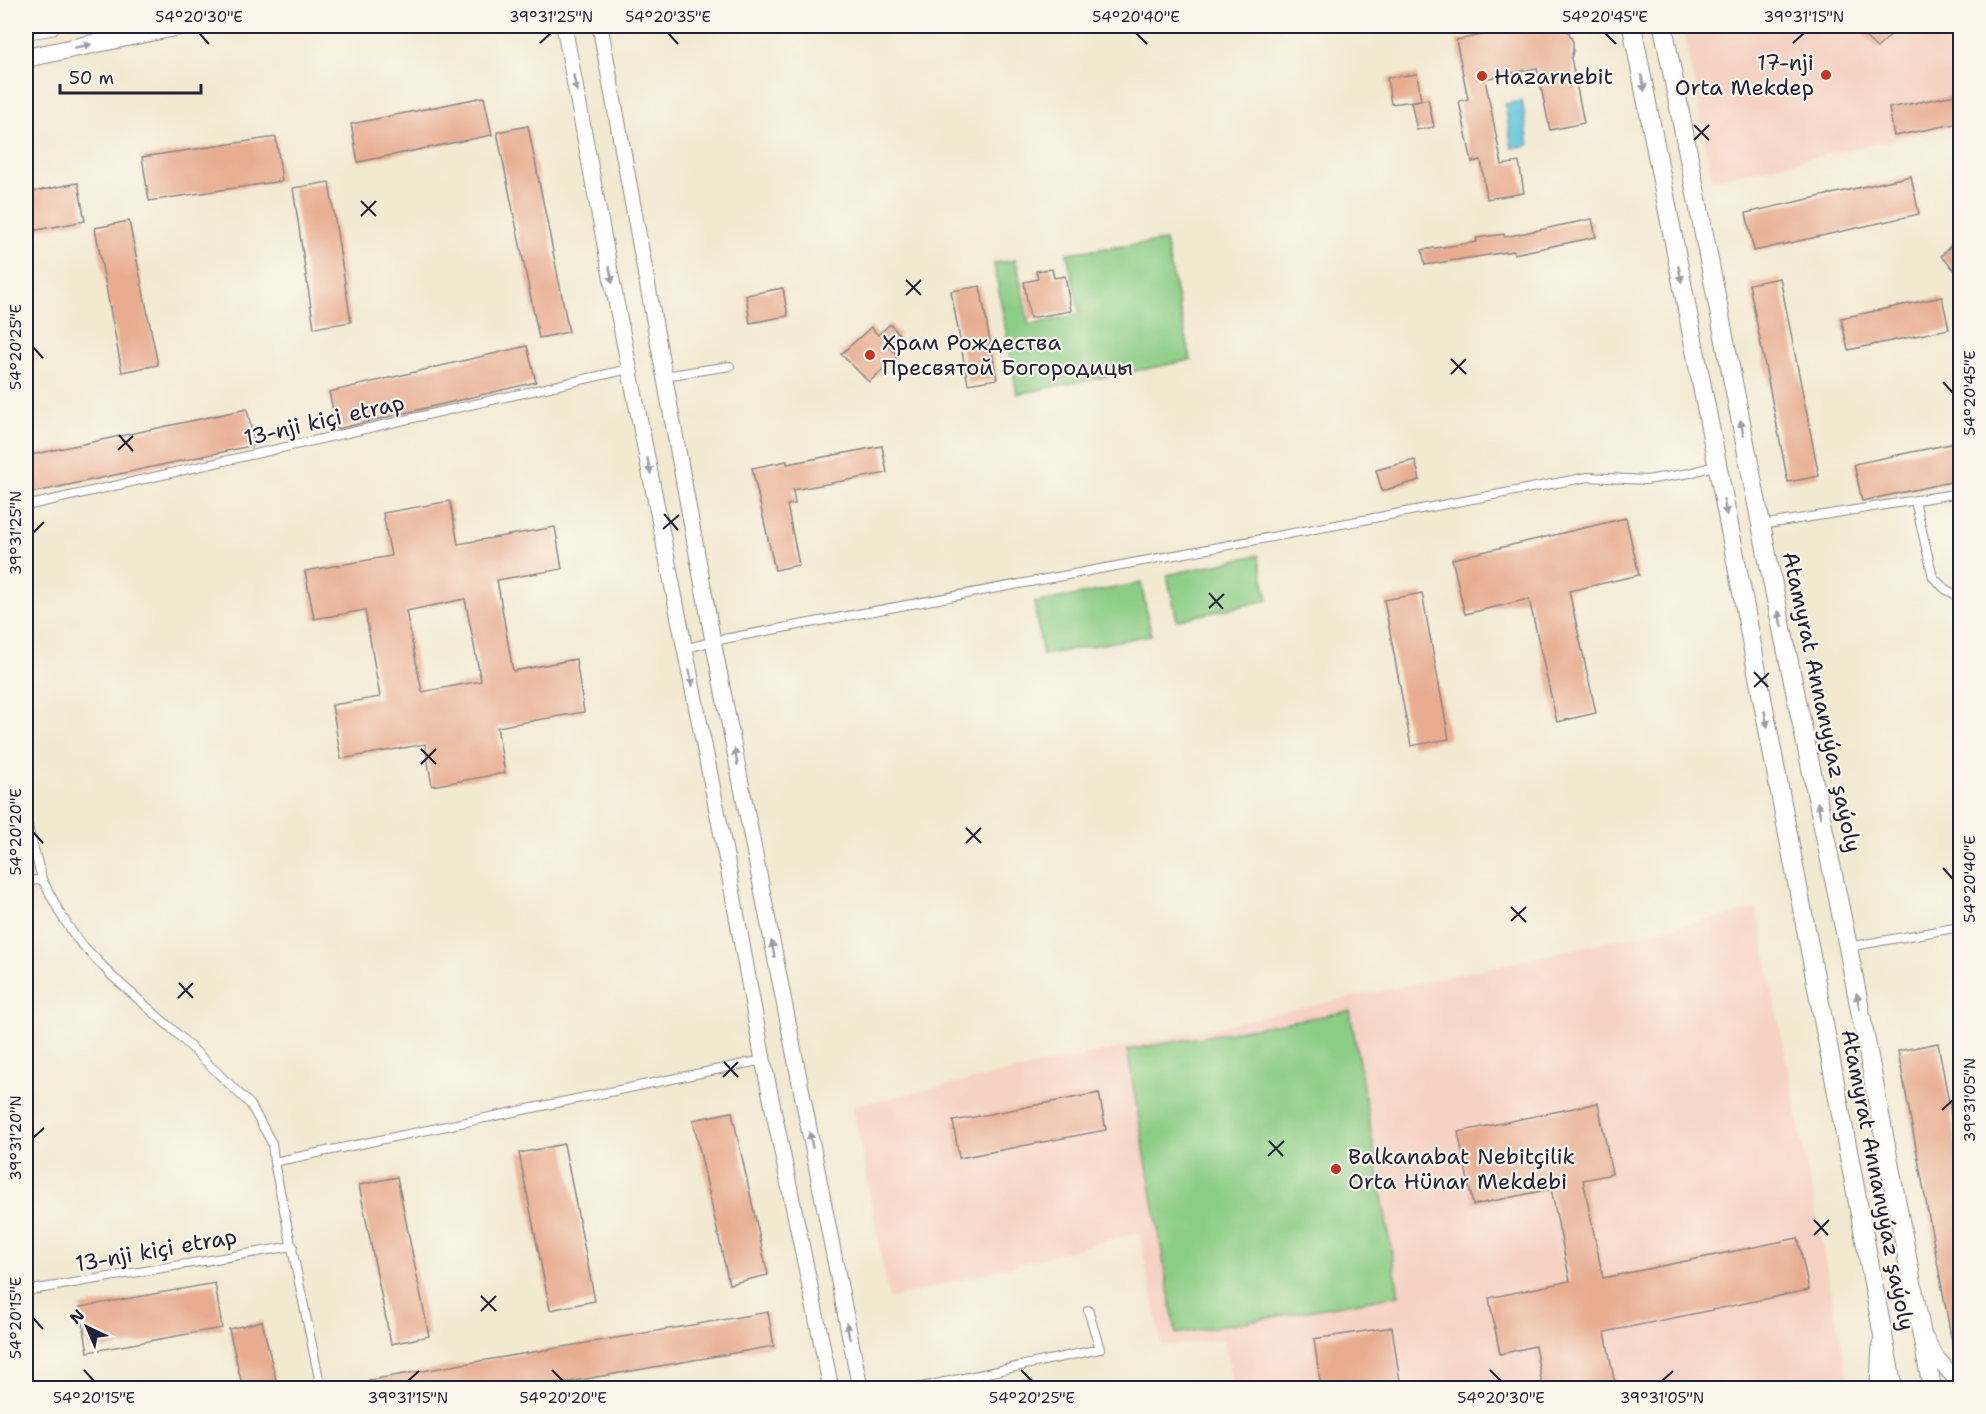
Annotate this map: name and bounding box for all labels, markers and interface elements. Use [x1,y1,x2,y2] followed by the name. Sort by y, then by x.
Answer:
[155,7,243,27] text: 54°20'30"E
[509,7,593,27] text: 39°31'25"N
[625,7,711,27] text: 54°20'35"E
[1092,7,1180,27] text: 54°20'40"E
[1562,7,1648,27] text: 54°20'45"E
[1764,7,1844,27] text: 39°31'15"N
[73,41,92,50] one-way arrow
[1675,48,1814,102] place label: 17-nji Orta Mekdep
[60,57,201,95] scale bar
[1494,62,1613,91] place label: Hazarnebit
[69,66,114,90] text: 50 m
[1819,68,1833,82] marker: 17-nji Orta Mekdep
[1475,69,1489,83] marker: Hazarnebit
[571,74,580,93] one-way arrow
[1639,74,1648,93] one-way arrow
[607,265,616,284] one-way arrow
[1676,265,1685,284] one-way arrow
[6,304,26,390] text: 54°20'25"E
[882,328,1133,382] place label: Храм Рождества Пресвятой Богородицы
[863,348,877,362] marker: Храм Рождества Пресвятой Богородицы
[1960,350,1980,436] text: 54°20'45"E
[241,387,407,453] street label: 13-nji kiçi etrap
[1737,418,1746,437] one-way arrow
[645,457,654,476] one-way arrow
[6,491,26,575] text: 39°31'25"N
[1721,498,1730,517] one-way arrow
[1776,549,1868,855] street label: Atamyrat Annanyýaz şaýoly
[1775,609,1784,628] one-way arrow
[687,668,696,687] one-way arrow
[1762,710,1771,729] one-way arrow
[731,747,740,766] one-way arrow
[6,788,26,876] text: 54°20'20"E
[1814,800,1824,819] one-way arrow
[1960,835,1980,923] text: 54°20'40"E
[768,939,777,958] one-way arrow
[1853,991,1862,1010] one-way arrow
[1835,1027,1921,1333] street label: Atamyrat Annanyýaz şaýoly
[1960,1058,1980,1142] text: 39°31'05"N
[6,1095,26,1181] text: 39°31'20"N
[806,1130,815,1149] one-way arrow
[1348,1142,1575,1196] place label: Balkanabat Nebitçilik Orta Hünar Mekdebi
[1329,1162,1343,1176] marker: Balkanabat Nebitçilik Orta Hünar Mekdebi
[73,1222,239,1278] street label: 13-nji kiçi etrap
[6,1277,26,1359] text: 54°20'15"E
[57,1297,117,1357] north arrow
[65,1305,89,1329] text: N
[843,1322,853,1341] one-way arrow
[53,1388,135,1408] text: 54°20'15"E
[368,1388,448,1408] text: 39°31'15"N
[519,1388,607,1408] text: 54°20'20"E
[989,1388,1075,1408] text: 54°20'25"E
[1457,1388,1545,1408] text: 54°20'30"E
[1620,1388,1704,1408] text: 39°31'05"N

